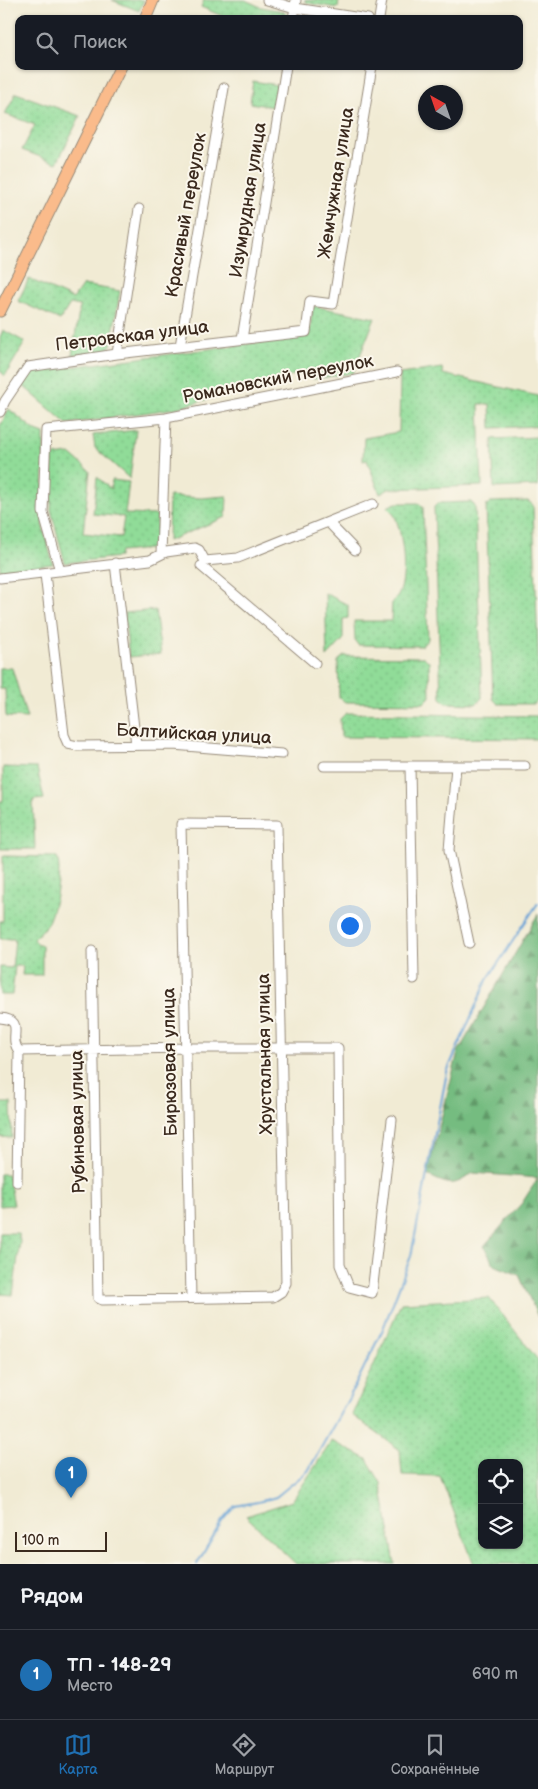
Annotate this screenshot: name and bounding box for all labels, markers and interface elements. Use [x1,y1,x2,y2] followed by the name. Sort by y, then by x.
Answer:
[15,15,523,70] search box
[33,29,61,57] icon: search
[73,31,127,54] text: Поиск
[418,85,463,130] north arrow
[314,105,358,260] street label: Жемчужная улица
[225,120,271,279] street label: Изумрудная улица
[161,131,211,299] street label: Красивый переулок
[54,316,210,356] street label: Петровская улица
[181,350,376,408] street label: Романовский переулок
[116,719,273,749] street label: Балтийская улица
[337,913,363,939] your location
[253,973,277,1135] street label: Хрустальная улица
[158,987,182,1137] street label: Бирюзовая улица
[66,1050,90,1194] street label: Рубиновая улица
[55,1457,87,1498] pin: 1
[478,1459,523,1549] map controls
[478,1459,523,1504] button: locate
[478,1504,523,1549] button: layers
[15,1529,108,1552] scale bar
[22,1532,59,1549] text: 100 m
[20,1584,83,1609] text: Рядом
[67,1654,172,1677] text: ТП - 148-29
[33,1665,39,1684] text: 1
[472,1665,518,1684] text: 690 m
[67,1677,113,1696] text: Место
[58,1731,98,1778] tab: Карта
[215,1731,274,1778] tab: Маршрут
[391,1731,480,1778] tab: Сохранённые

